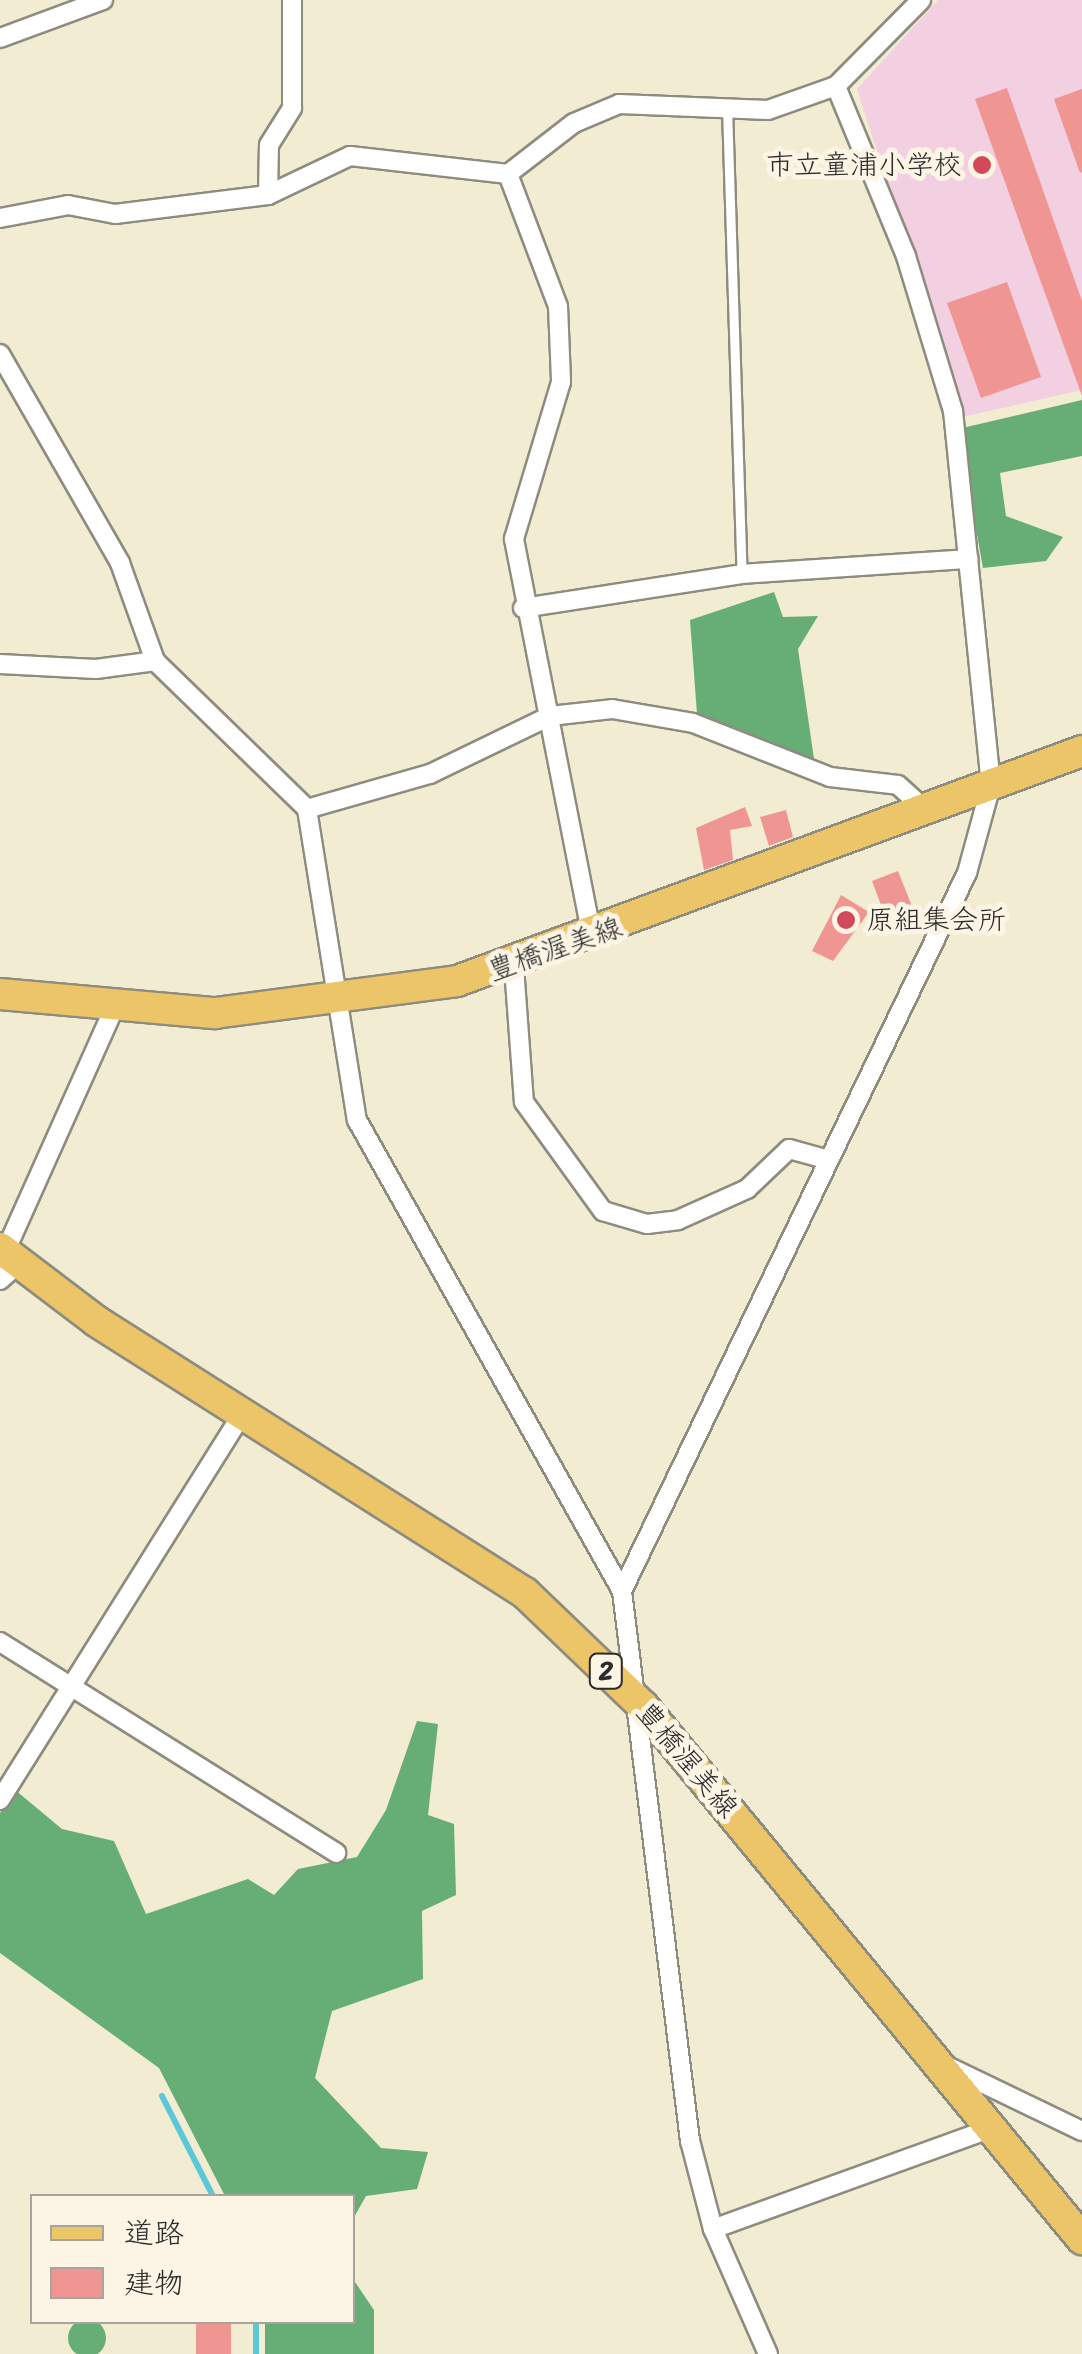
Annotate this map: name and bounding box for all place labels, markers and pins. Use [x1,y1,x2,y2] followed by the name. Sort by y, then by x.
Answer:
[766,148,962,182] place label: 市立童浦小学校
[971,154,993,176] marker: 市立童浦小学校
[866,903,1006,937] place label: 原組集会所
[835,909,857,931] marker: 原組集会所

